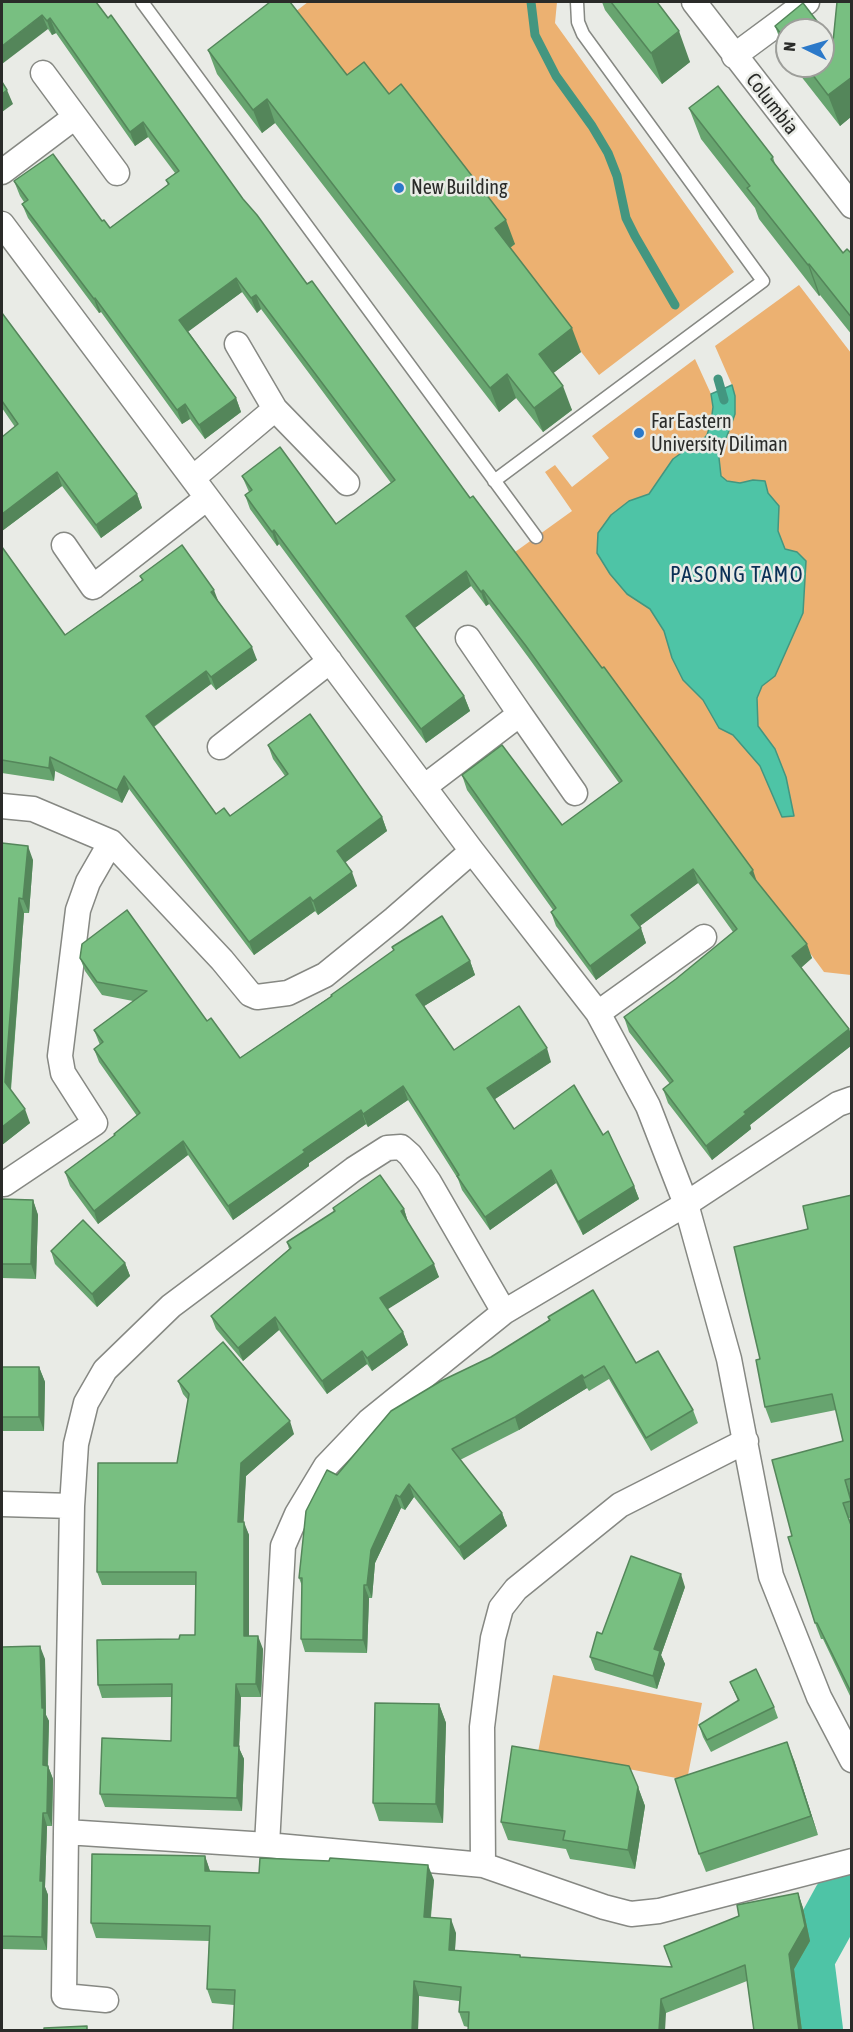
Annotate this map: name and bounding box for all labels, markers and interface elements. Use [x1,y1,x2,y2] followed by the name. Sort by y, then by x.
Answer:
[775,18,835,78] north arrow
[780,41,798,52] text: N
[741,69,803,139] street label: Columbia
[411,176,508,200] place label: New Building
[392,181,406,195] marker: New Building
[651,410,788,457] place label: Far Eastern University Diliman
[632,426,646,440] marker: Far Eastern University Diliman
[670,562,804,588] district label: PASONG TAMO

